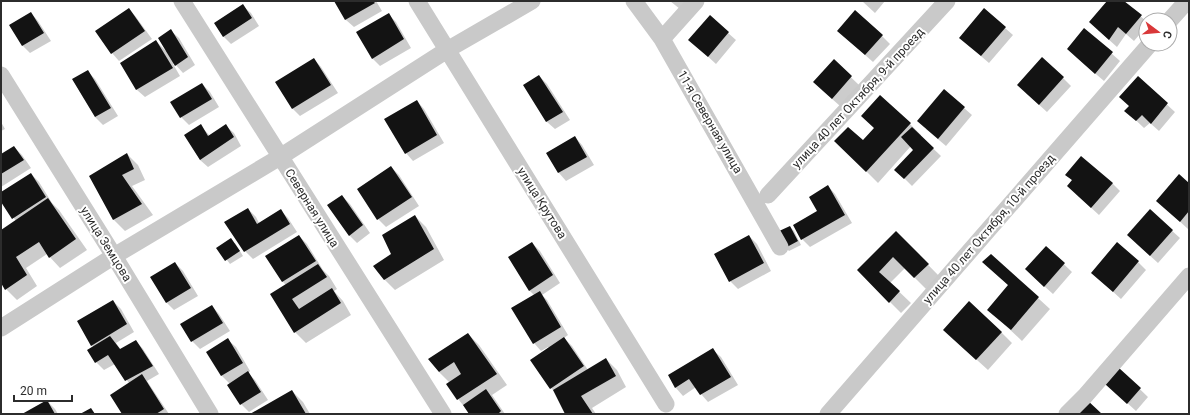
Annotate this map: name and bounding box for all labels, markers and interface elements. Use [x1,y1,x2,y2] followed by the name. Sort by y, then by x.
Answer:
[1138,12,1178,52] north arrow
[789,25,927,171] street label: улица 40 лет Октября, 9-й проезд
[1160,29,1174,40] text: С
[675,68,745,176] street label: 11-я Северная улица
[920,151,1058,307] street label: улица 40 лет Октября, 10-й проезд
[514,165,570,241] street label: улица Крутова
[282,166,342,250] street label: Северная улица
[77,204,135,284] street label: улица Земцова
[14,377,72,403] scale bar
[20,384,47,398] text: 20 m

